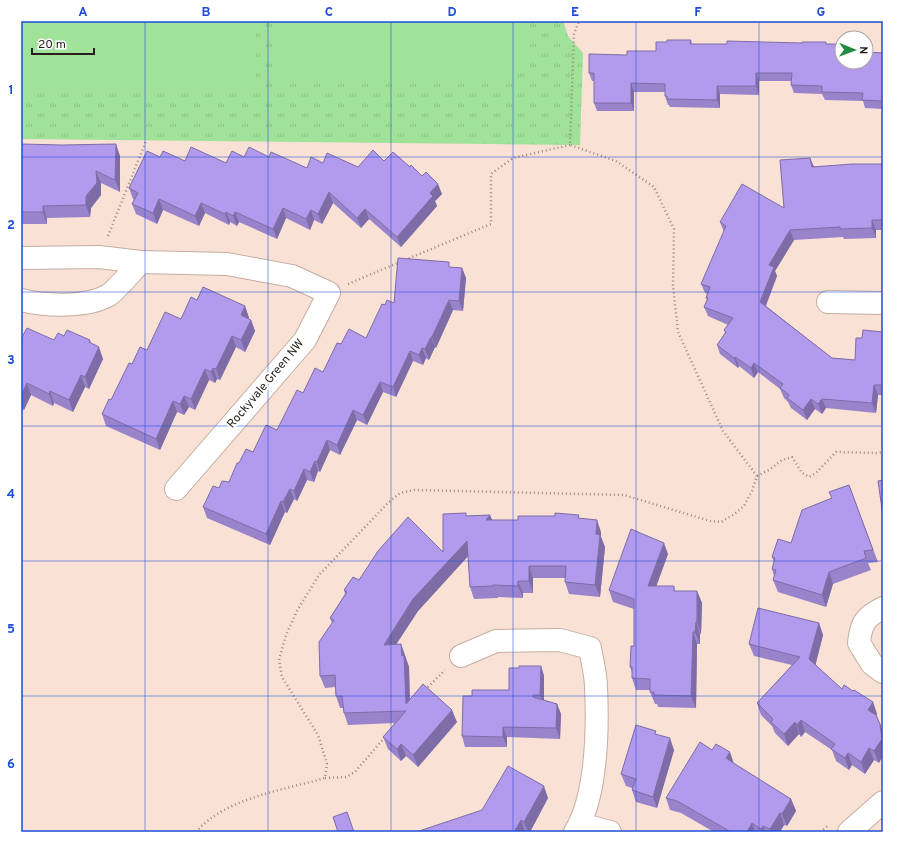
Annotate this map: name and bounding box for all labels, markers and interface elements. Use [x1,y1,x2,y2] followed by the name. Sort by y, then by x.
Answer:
[78,5,88,21] text: A
[202,5,211,21] text: B
[325,5,333,21] text: C
[447,5,457,21] text: D
[571,5,579,21] text: E
[694,5,702,21] text: F
[817,5,826,21] text: G
[32,30,94,56] scale bar
[834,30,874,70] north arrow
[38,37,66,53] text: 20 m
[856,46,870,54] text: N
[8,83,14,99] text: 1
[7,218,15,234] text: 2
[224,336,308,432] street label: Rockyvale Green NW
[7,353,15,369] text: 3
[7,487,15,503] text: 4
[7,622,15,638] text: 5
[7,757,15,773] text: 6

